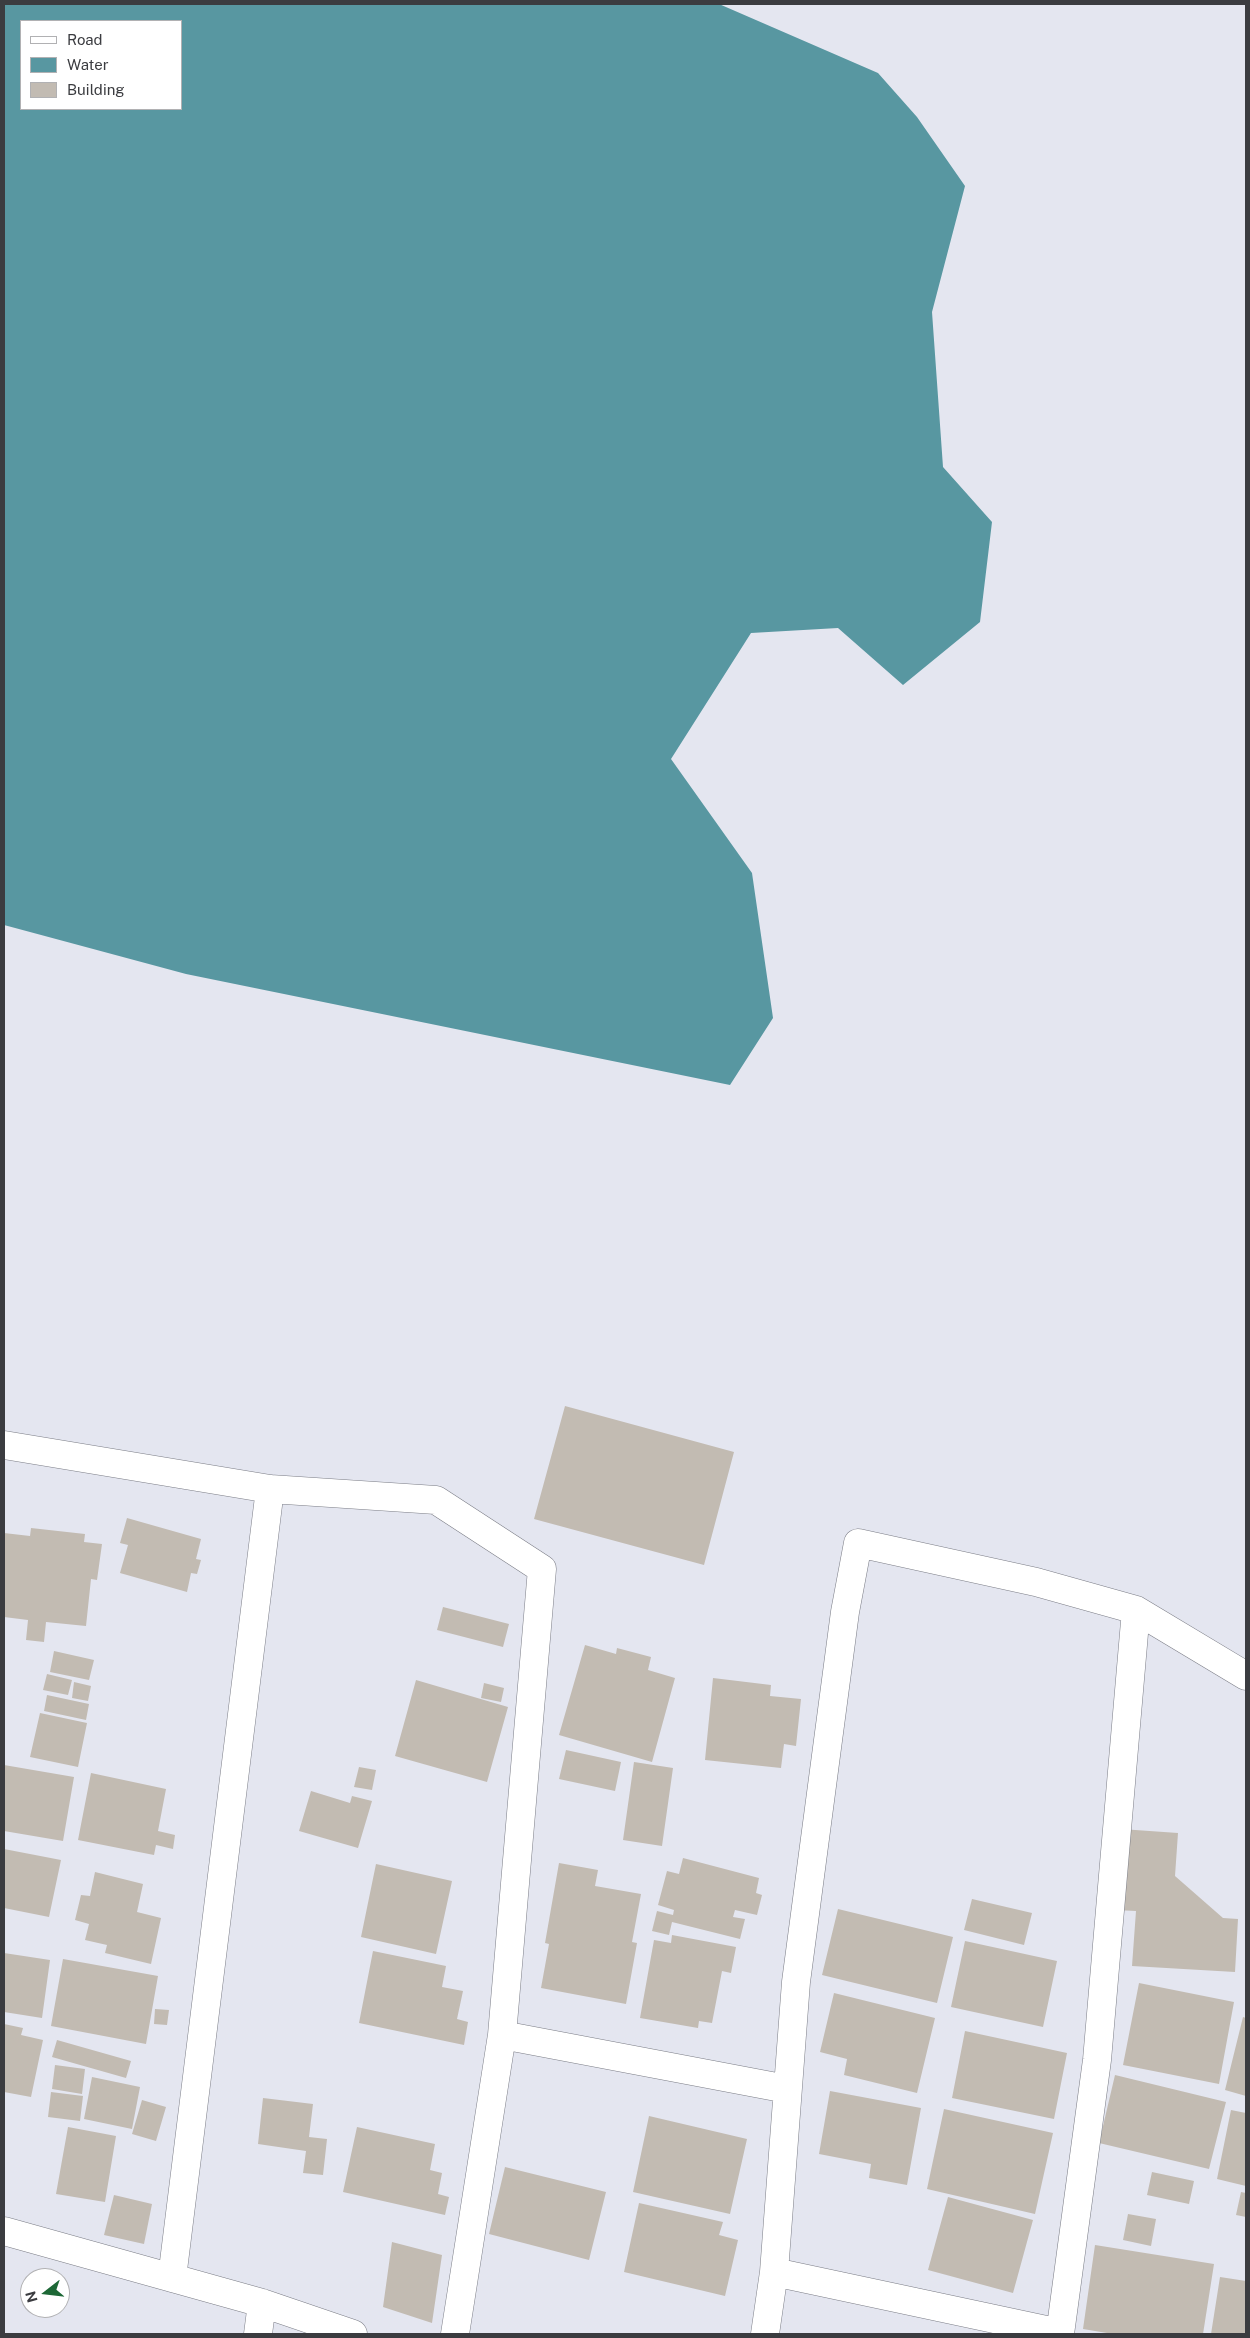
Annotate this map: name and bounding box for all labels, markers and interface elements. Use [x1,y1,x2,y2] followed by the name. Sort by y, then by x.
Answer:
[20,20,182,110] legend
[67,31,103,48] text: Road
[67,56,109,73] text: Water
[67,81,125,98] text: Building
[20,2268,70,2318] north arrow
[22,2289,41,2304] text: N

